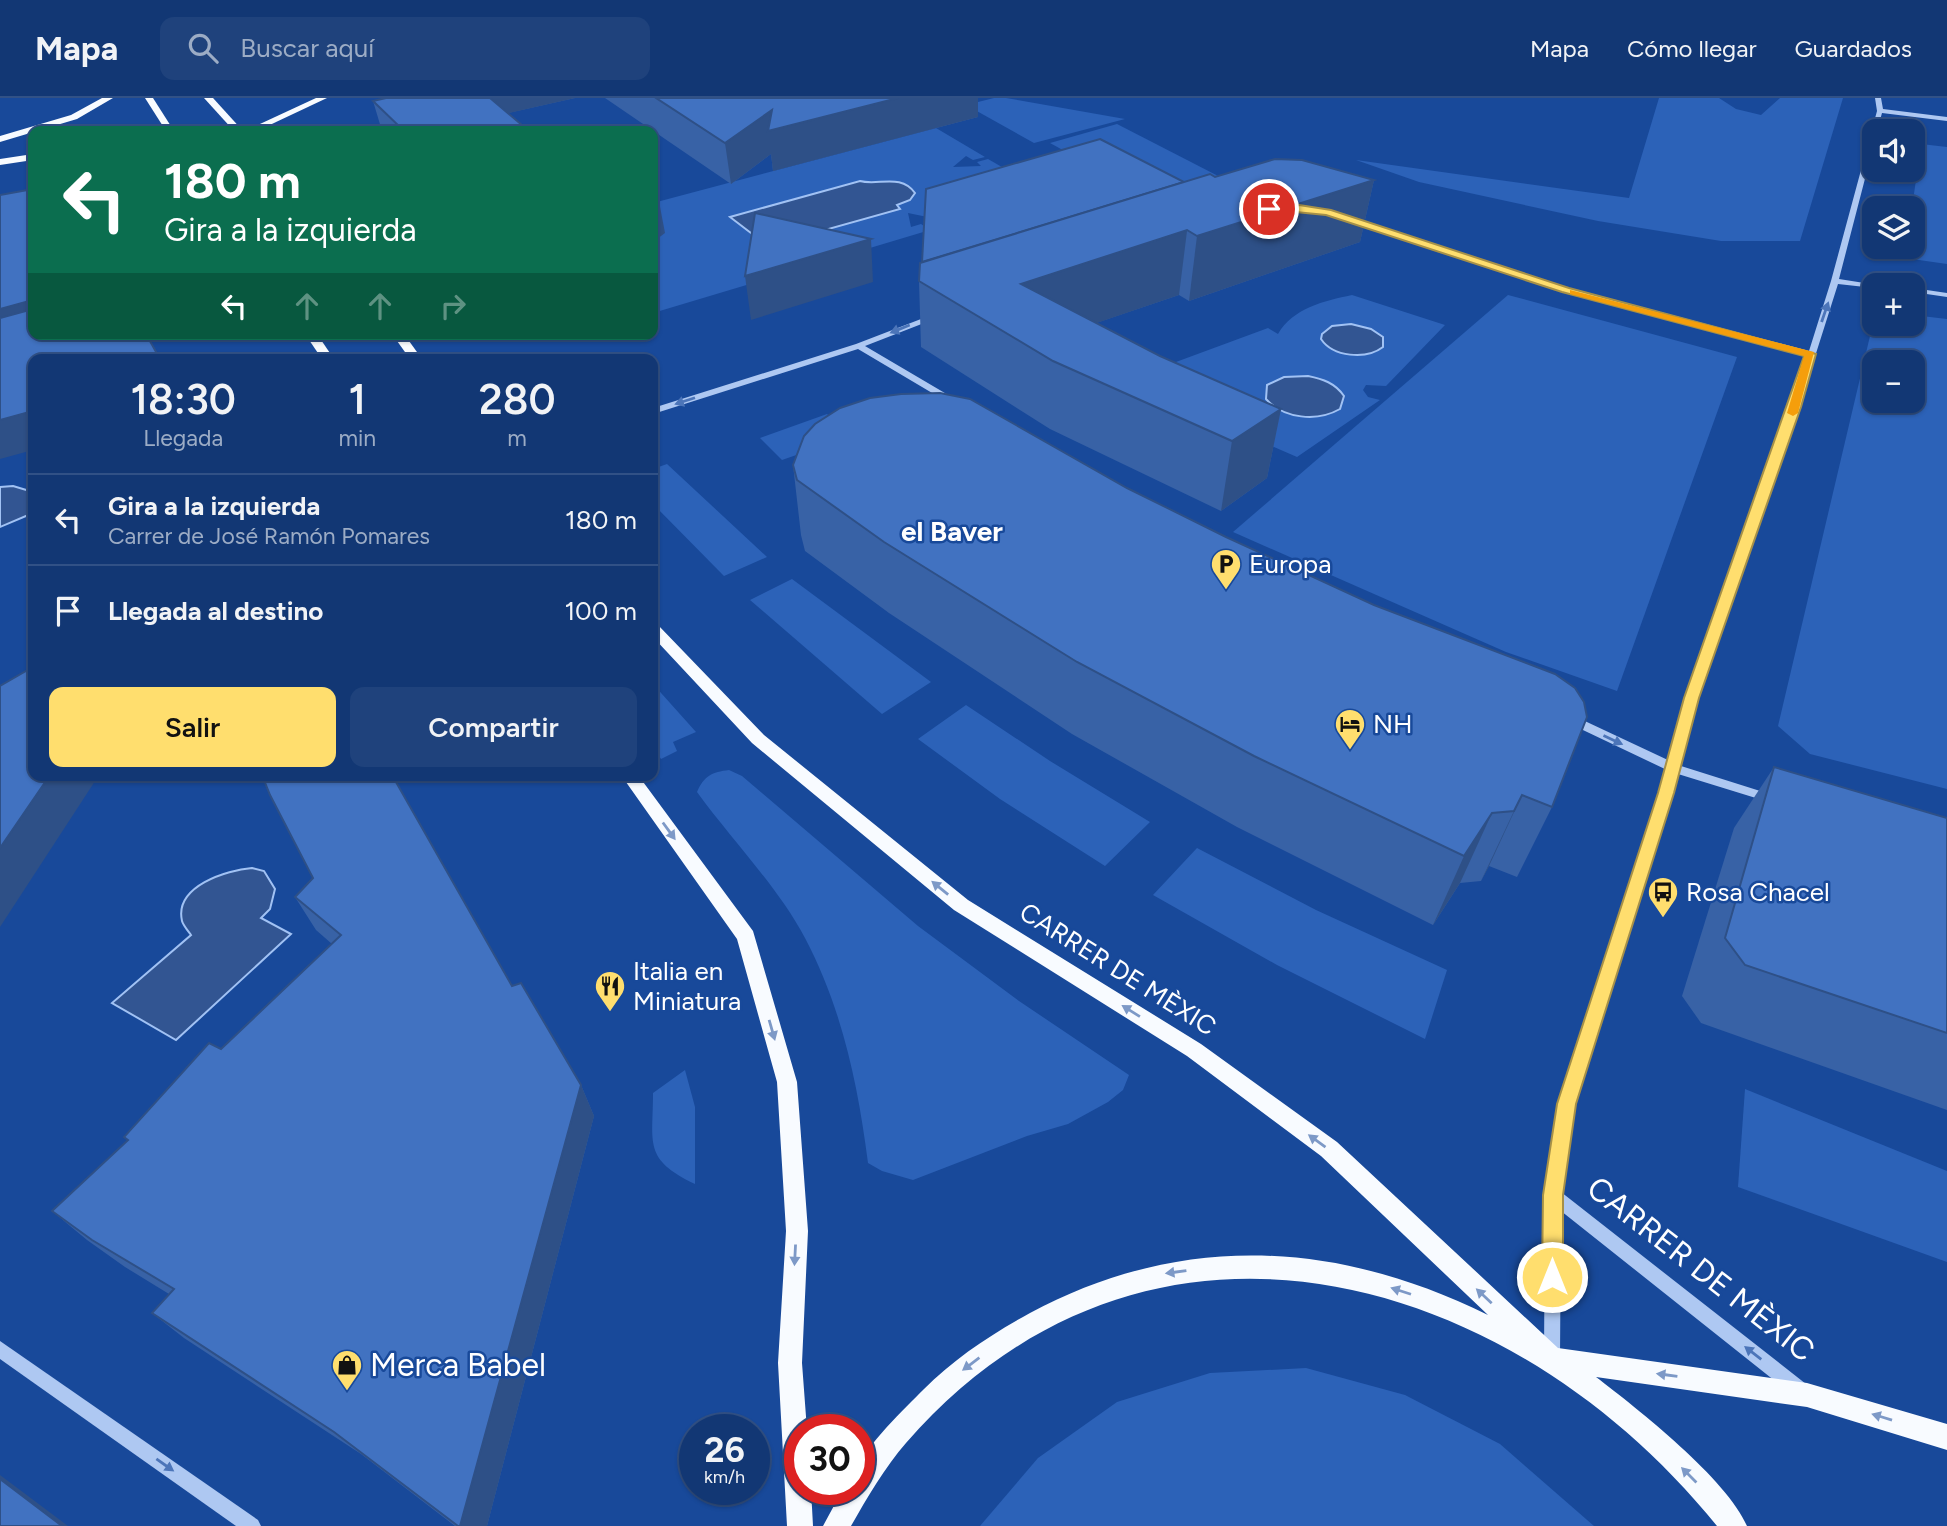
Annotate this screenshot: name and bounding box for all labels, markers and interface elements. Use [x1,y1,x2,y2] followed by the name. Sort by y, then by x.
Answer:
[160,17,650,80] search box
[35,29,118,68] text: Mapa
[184,29,222,67] icon: search
[240,32,374,64] text: Buscar aquí
[1530,34,1589,63] text: Mapa
[1627,34,1757,63] text: Cómo llegar
[1795,34,1912,63] text: Guardados
[1862,119,1925,413] map controls
[1862,119,1925,182] button: sound
[164,151,301,210] text: 180 m
[49,154,140,245] icon: left
[1239,179,1299,239] pin
[1250,190,1288,228] icon: arrive
[1862,196,1925,259] button: layers
[164,211,417,249] text: Gira a la izquierda
[1862,273,1925,336] button: +
[215,287,253,325] icon: left
[288,287,326,325] icon: ahead
[361,287,399,325] icon: ahead
[434,287,472,325] icon: right
[1820,301,1830,322] one-way arrow
[890,324,911,335] one-way arrow
[1862,350,1925,413] button: −
[131,374,236,425] text: 18:30
[348,374,366,425] text: 1
[479,374,556,425] text: 280
[674,397,695,407] one-way arrow
[143,424,223,452] text: Llegada
[338,424,376,452] text: min
[507,424,527,452] text: m
[108,490,320,522] text: Gira a la izquierda
[49,501,87,539] icon: left
[565,504,637,536] text: 180 m
[901,514,1003,548] district label: el Baver
[108,522,430,550] text: Carrer de José Ramón Pomares
[1209,547,1243,591] parking icon: Europa
[1249,548,1331,580] place label: Europa
[49,592,87,630] icon: arrive
[108,595,323,627] text: Llegada al destino
[564,595,637,627] text: 100 m
[49,687,336,767] button: Salir
[350,687,637,767] button: Compartir
[1333,707,1367,751] hotel icon: NH
[1373,708,1413,740] place label: NH
[1603,734,1623,745] one-way arrow
[662,822,676,840] one-way arrow
[1646,875,1680,919] bus stop icon: Rosa Chacel
[1686,876,1830,908] place label: Rosa Chacel
[931,881,948,896] one-way arrow
[1014,896,1222,1042] street label: CARRER DE MÈXIC
[633,955,741,1017] place label: Italia en Miniatura
[593,969,627,1013] restaurant icon: Italia en Miniatura
[1121,1005,1140,1018] one-way arrow
[767,1019,778,1041] one-way arrow
[1308,1134,1327,1148] one-way arrow
[1580,1168,1822,1370] street label: CARRER DE MÈXIC
[1515,1240,1589,1314] position arrow
[790,1244,801,1266] one-way arrow
[1165,1267,1187,1278] one-way arrow
[1390,1285,1411,1296] one-way arrow
[1476,1288,1493,1304] one-way arrow
[1745,1345,1763,1360] one-way arrow
[370,1346,546,1384] place label: Merca Babel
[330,1348,364,1392] shop icon: Merca Babel
[962,1356,980,1370] one-way arrow
[1655,1370,1677,1381] one-way arrow
[1871,1412,1892,1422] one-way arrow
[784,1414,875,1505] speed limit sign: 30
[704,1429,745,1471] text: 26
[156,1457,174,1471] one-way arrow
[704,1466,745,1488] text: km/h
[1681,1467,1697,1483] one-way arrow

